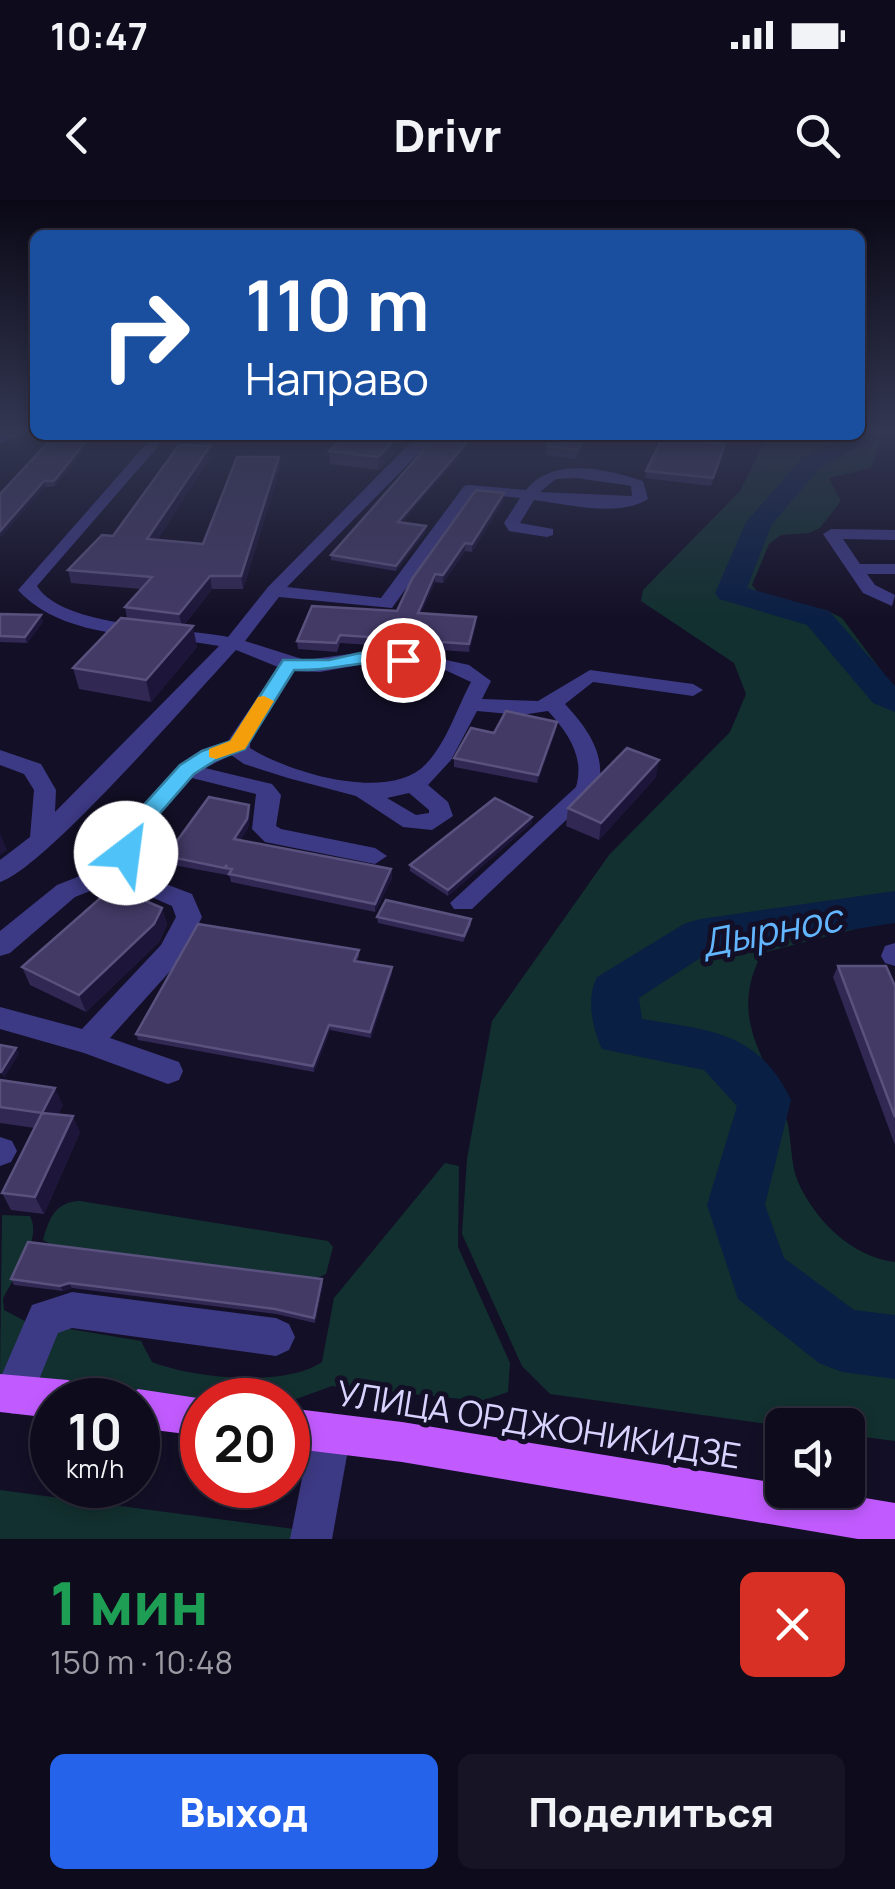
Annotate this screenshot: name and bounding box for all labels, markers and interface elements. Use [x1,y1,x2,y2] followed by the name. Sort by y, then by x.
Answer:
[50,9,148,61] text: 10:47
[394,104,501,166] text: Drivr
[50,108,105,163] icon: back
[790,108,845,163] icon: search
[245,256,429,352] text: 110 m
[80,270,210,400] icon: right
[245,347,429,409] text: Направо
[361,618,446,703] pin
[376,633,431,688] icon: arrive
[74,801,178,905] position arrow
[696,889,849,968] water label: Дырнос
[334,1368,744,1480] street label: УЛИЦА ОРДЖОНИКИДЗЕ
[180,1378,310,1508] speed limit sign: 20
[68,1397,122,1465] text: 10
[765,1408,865,1508] map controls
[765,1408,865,1508] button: sound
[66,1451,124,1486] text: km/h
[50,1561,209,1643] text: 1 мин
[740,1572,845,1677] button: close
[50,1640,233,1684] text: 150 m · 10:48
[50,1754,438,1869] button: Выход
[458,1754,845,1869] button: Поделиться

